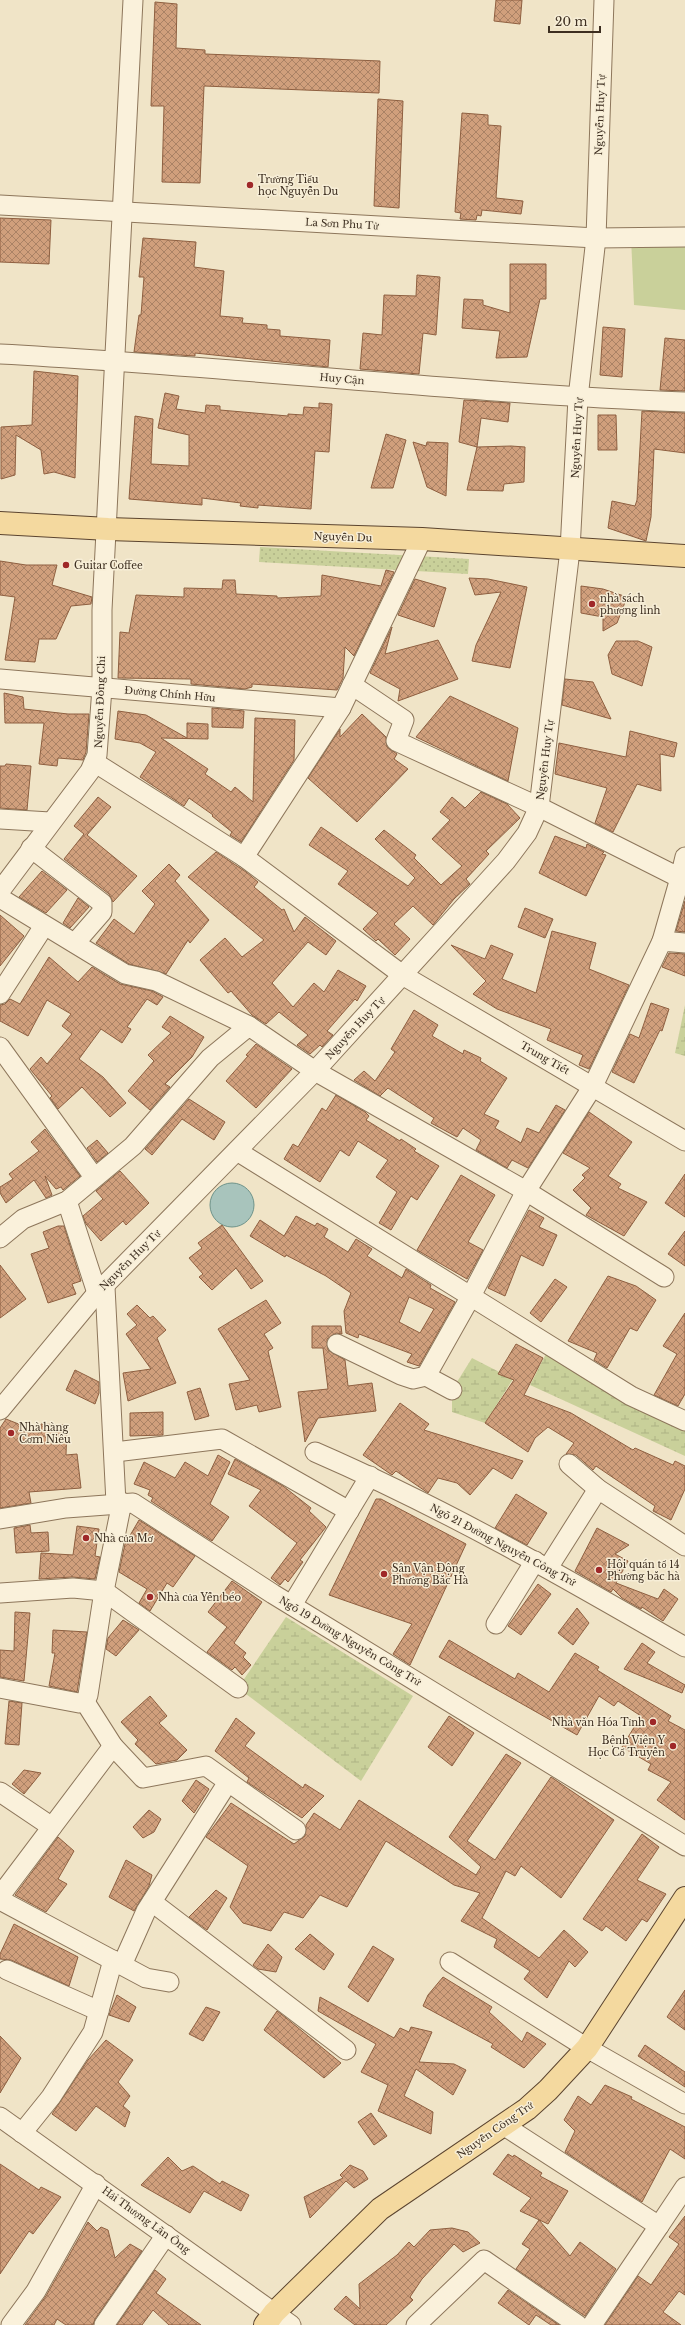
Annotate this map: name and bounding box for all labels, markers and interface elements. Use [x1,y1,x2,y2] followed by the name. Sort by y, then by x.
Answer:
[549,8,600,34] scale bar
[555,14,587,29] text: 20 m
[592,74,608,156] street label: Nguyễn Huy Tự
[258,173,339,198] place label: Trường Tiểu học Nguyễn Du
[245,180,255,190] marker: Trường Tiểu học Nguyễn Du
[305,216,380,232] street label: La Sơn Phu Tử
[319,371,365,387] street label: Huy Cận
[568,397,586,479] street label: Nguyễn Huy Tự
[313,529,373,545] street label: Nguyễn Du
[74,559,143,572] place label: Guitar Coffee
[61,560,71,570] marker: Guitar Coffee
[600,592,661,617] place label: nhà sách phương linh
[587,599,597,609] marker: nhà sách phương linh
[92,655,108,748] street label: Nguyễn Đồng Chi
[124,684,216,704] street label: Đường Chính Hữu
[534,718,556,801] street label: Nguyễn Huy Tự
[323,994,388,1062] street label: Nguyễn Huy Tự
[518,1039,572,1077] street label: Trung Tiết
[97,1226,164,1293] street label: Nguyễn Huy Tự
[19,1421,71,1446] place label: Nhà hàng Cơm Niêu
[6,1428,16,1438] marker: Nhà hàng Cơm Niêu
[428,1501,579,1589] street label: Ngõ 21 Đường Nguyễn Công Trứ
[94,1532,154,1545] place label: Nhà của Mơ
[81,1533,91,1543] marker: Nhà của Mơ
[607,1558,680,1583] place label: Hội quán tổ 14 Phường bắc hà
[392,1562,469,1587] place label: Sân Vận Động Phường Bắc Hà
[594,1565,604,1575] marker: Hội quán tổ 14 Phường bắc hà
[379,1569,389,1579] marker: Sân Vận Động Phường Bắc Hà
[158,1591,242,1604] place label: Nhà của Yến béo
[145,1592,155,1602] marker: Nhà của Yến béo
[277,1593,424,1689] street label: Ngõ 19 Đường Nguyễn Công Trứ
[552,1716,645,1729] place label: Nhà văn Hóa Tỉnh
[648,1717,658,1727] marker: Nhà văn Hóa Tỉnh
[588,1734,666,1759] place label: Bệnh Viện Y Học Cổ Truyền
[668,1741,678,1751] marker: Bệnh Viện Y Học Cổ Truyền
[454,2098,536,2161] street label: Nguyễn Công Trứ
[99,2183,194,2257] street label: Hải Thượng Lãn Ông

